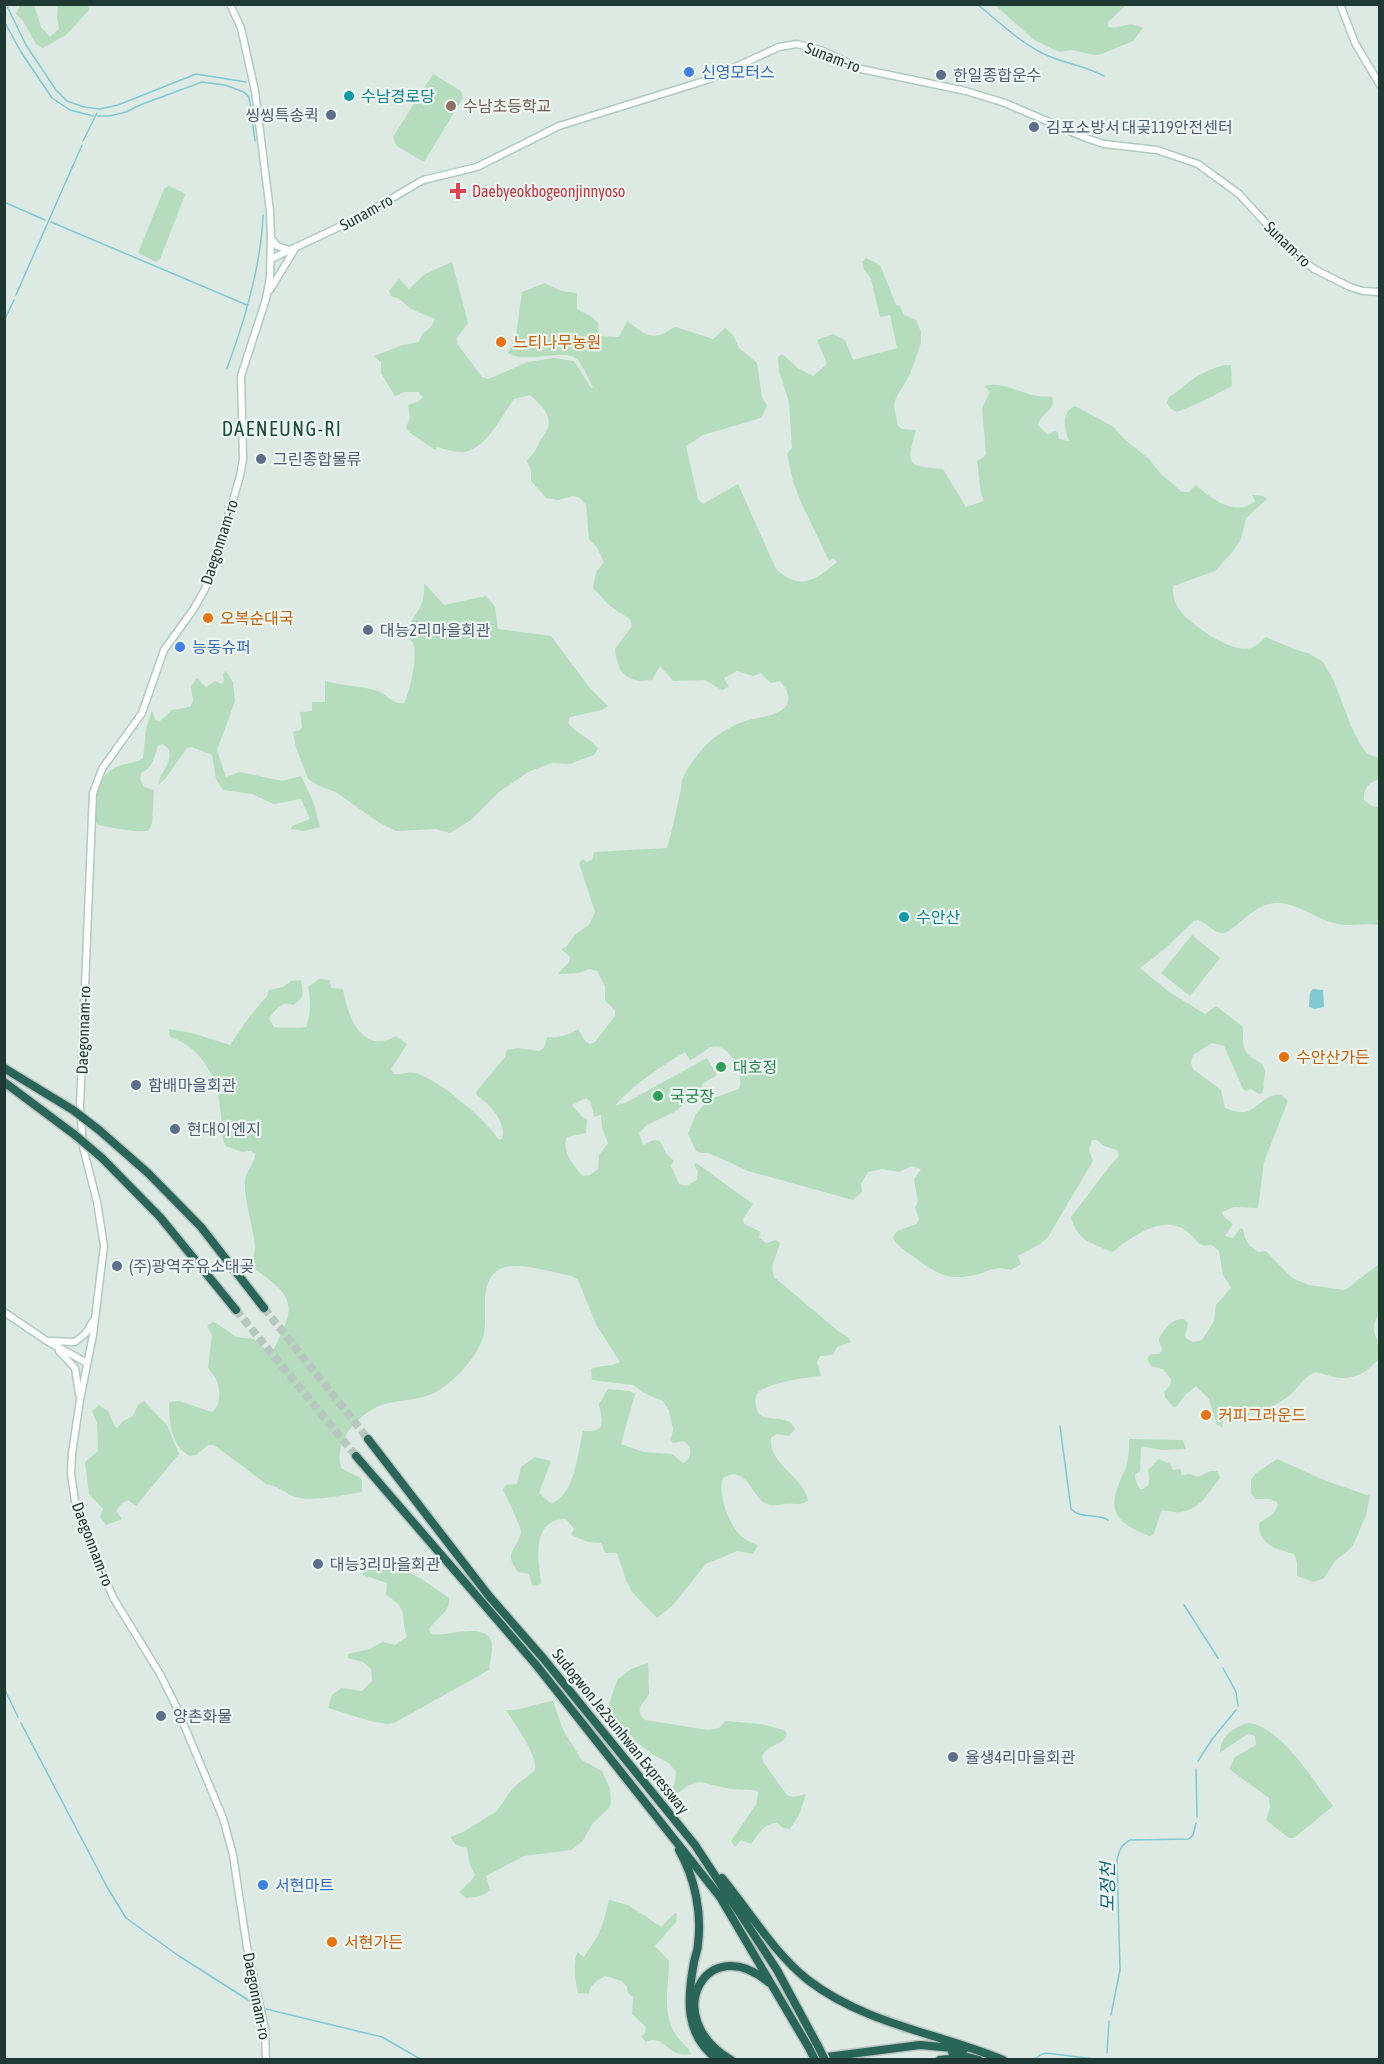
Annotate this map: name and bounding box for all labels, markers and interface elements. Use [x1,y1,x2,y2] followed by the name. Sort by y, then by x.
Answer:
[803,38,863,76] street label: Sunam-ro
[701,63,775,81] place label: 신영모터스
[682,65,696,79] marker: 신영모터스
[953,66,1041,84] place label: 한일종합운수
[934,68,948,82] marker: 한일종합운수
[361,87,435,105] place label: 수남경로당
[342,89,356,103] marker: 수남경로당
[463,97,551,115] place label: 수남초등학교
[444,99,458,113] marker: 수남초등학교
[245,106,319,124] place label: 씽씽특송퀵
[324,108,338,122] marker: 씽씽특송퀵
[1046,118,1233,136] place label: 김포소방서 대곶119안전센터
[1027,120,1041,134] marker: 김포소방서 대곶119안전센터
[449,182,467,200] marker: Daebyeokbogeonjinnyoso
[472,182,625,201] place label: Daebyeokbogeonjinnyoso
[337,190,395,234] street label: Sunam-ro
[1261,218,1315,270] street label: Sunam-ro
[513,333,601,351] place label: 느티나무농원
[494,335,508,349] marker: 느티나무농원
[222,417,342,440] district label: DAENEUNG-RI
[273,450,362,468] place label: 그린종합물류
[254,452,268,466] marker: 그린종합물류
[197,497,242,587] street label: Daegonnam-ro
[220,609,294,627] place label: 오복순대국
[201,611,215,625] marker: 오복순대국
[380,621,491,639] place label: 대능2리마을회관
[361,623,375,637] marker: 대능2리마을회관
[192,638,251,656] place label: 능동슈퍼
[173,640,187,654] marker: 능동슈퍼
[916,908,960,926] place label: 수안산
[897,910,911,924] marker: 수안산
[72,985,95,1075] street label: Daegonnam-ro
[1296,1048,1370,1066] place label: 수안산가든
[1277,1050,1291,1064] marker: 수안산가든
[733,1058,777,1076] place label: 대호정
[714,1060,728,1074] marker: 대호정
[148,1076,237,1094] place label: 함배마을회관
[129,1078,143,1092] marker: 함배마을회관
[670,1087,714,1105] place label: 국궁장
[651,1089,665,1103] marker: 국궁장
[187,1120,261,1138] place label: 현대이엔지
[168,1122,182,1136] marker: 현대이엔지
[129,1257,254,1276] place label: (주)광역주유소대곶
[110,1259,124,1273] marker: (주)광역주유소대곶
[1218,1406,1306,1424] place label: 커피그라운드
[1199,1408,1213,1422] marker: 커피그라운드
[68,1499,117,1589] street label: Daegonnam-ro
[330,1555,441,1573] place label: 대능3리마을회관
[311,1557,325,1571] marker: 대능3리마을회관
[548,1645,693,1818] street label: Sudogwon Je2sunhwan Expressway
[173,1707,232,1725] place label: 양촌화물
[154,1709,168,1723] marker: 양촌화물
[965,1748,1076,1766] place label: 율생4리마을회관
[946,1750,960,1764] marker: 율생4리마을회관
[1097,1860,1118,1912] water label: 모정천
[275,1876,334,1894] place label: 서현마트
[256,1878,270,1892] marker: 서현마트
[344,1933,403,1951] place label: 서현가든
[325,1935,339,1949] marker: 서현가든
[239,1951,274,2041] street label: Daegonnam-ro

